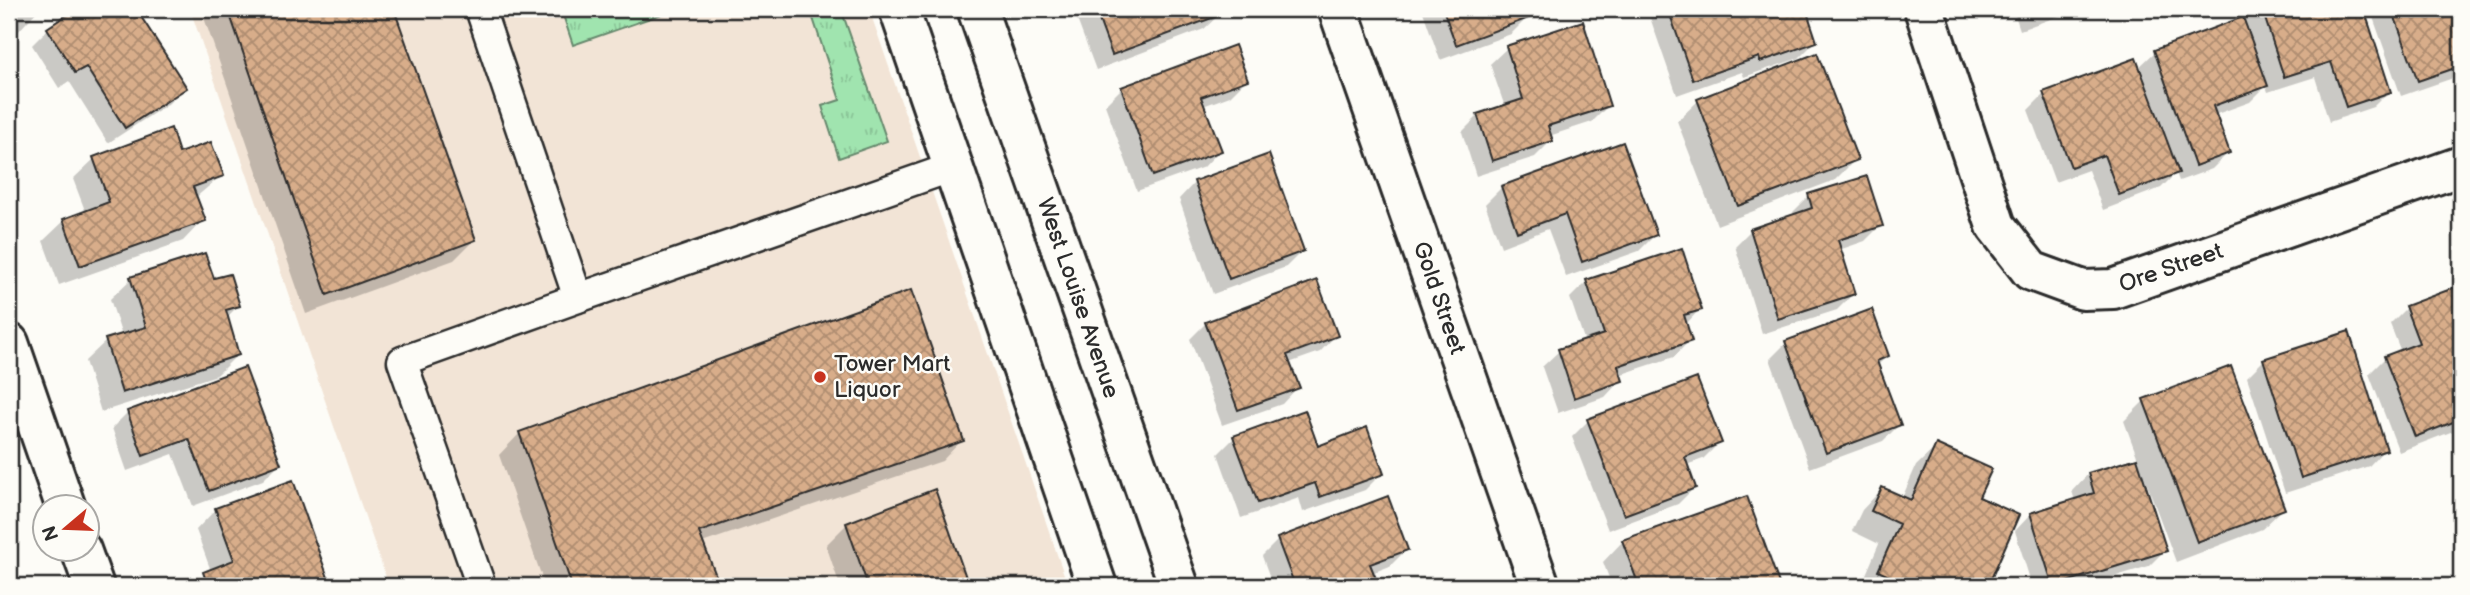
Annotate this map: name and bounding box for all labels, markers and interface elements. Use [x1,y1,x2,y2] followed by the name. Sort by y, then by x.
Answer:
[1031,194,1125,402] street label: West Louise Avenue
[2115,237,2227,299] street label: Ore Street
[1407,238,1471,358] street label: Gold Street
[834,350,950,404] place label: Tower Mart Liquor
[812,369,828,385] marker: Tower Mart Liquor
[32,494,102,564] north arrow
[38,523,65,544] text: N

